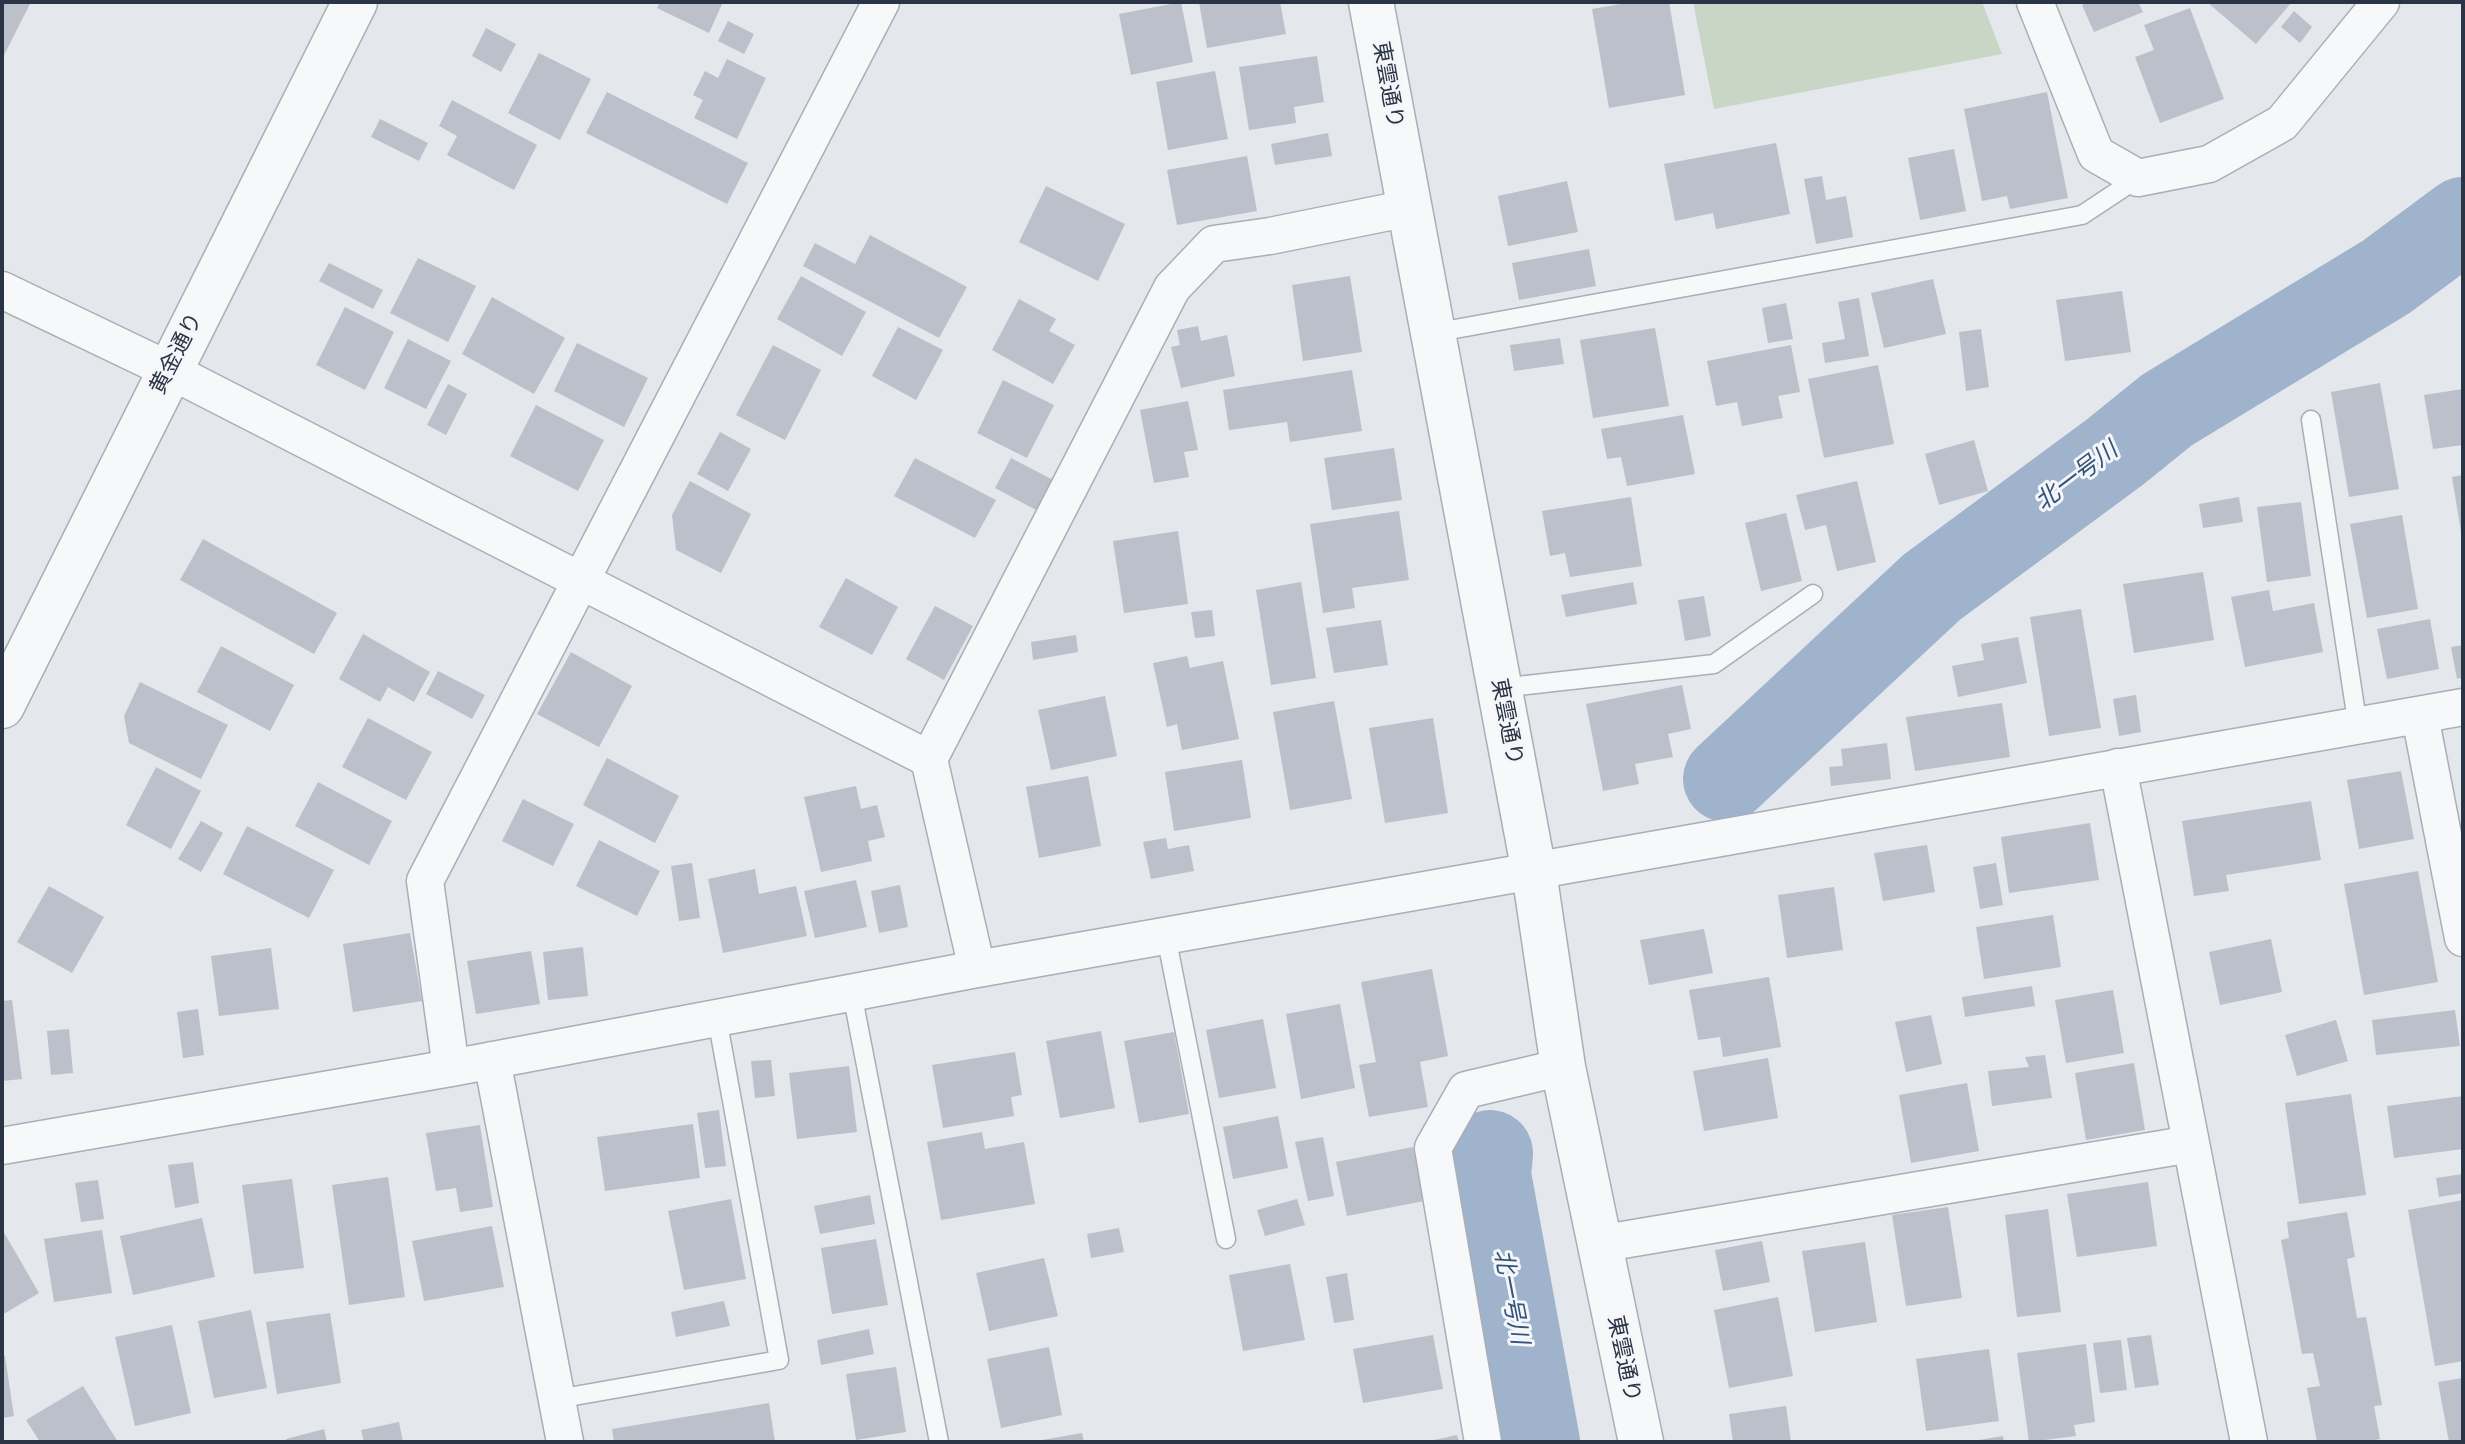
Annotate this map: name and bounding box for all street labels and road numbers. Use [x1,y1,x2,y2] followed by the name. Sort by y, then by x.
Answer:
[1366,39,1408,131] street label: 東雲通り
[145,309,209,399] street label: 黄金通り
[1485,676,1527,768] street label: 東雲通り
[1601,1313,1645,1405] street label: 東雲通り

